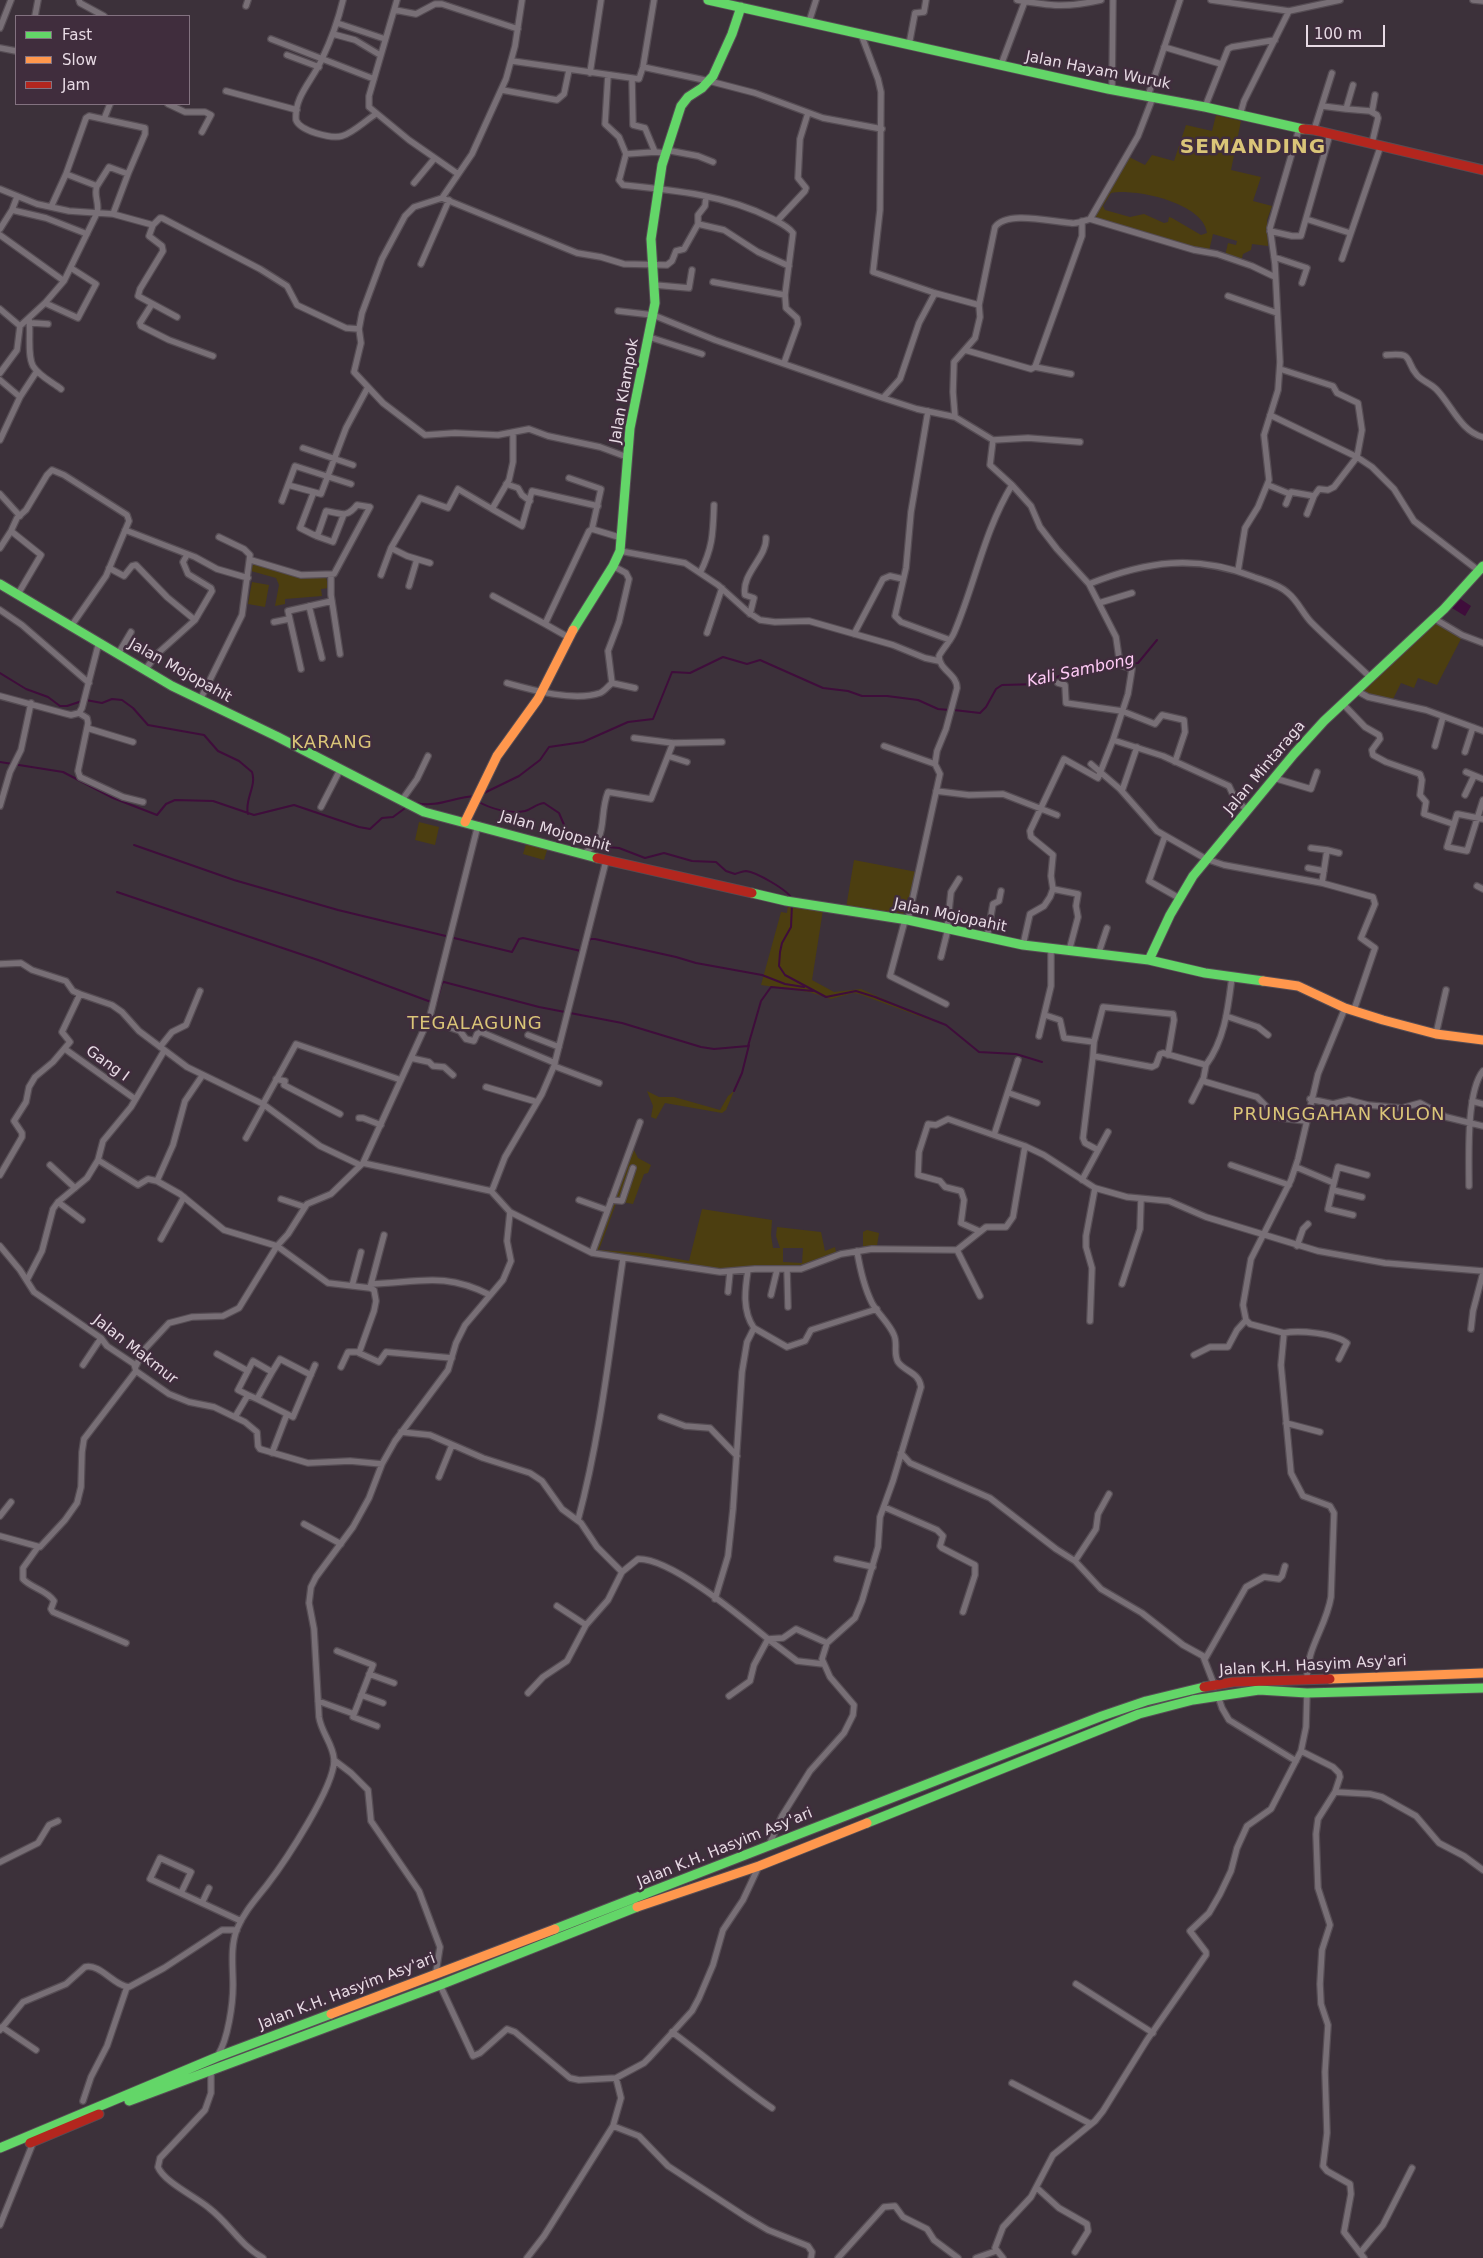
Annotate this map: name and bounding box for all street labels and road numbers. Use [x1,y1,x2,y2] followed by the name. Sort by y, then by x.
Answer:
[1024,48,1172,94] street label: Jalan Hayam Wuruk
[607,337,643,445] street label: Jalan Klampok
[125,635,235,707] street label: Jalan Mojopahit
[1220,717,1310,819] street label: Jalan Mintaraga
[497,808,613,856] street label: Jalan Mojopahit
[892,895,1008,937] street label: Jalan Mojopahit
[82,1042,132,1086] street label: Gang I
[89,1311,181,1389] street label: Jalan Makmur
[1219,1652,1407,1680] street label: Jalan K.H. Hasyim Asy'ari
[635,1804,815,1892] street label: Jalan K.H. Hasyim Asy'ari
[256,1950,438,2034] street label: Jalan K.H. Hasyim Asy'ari

